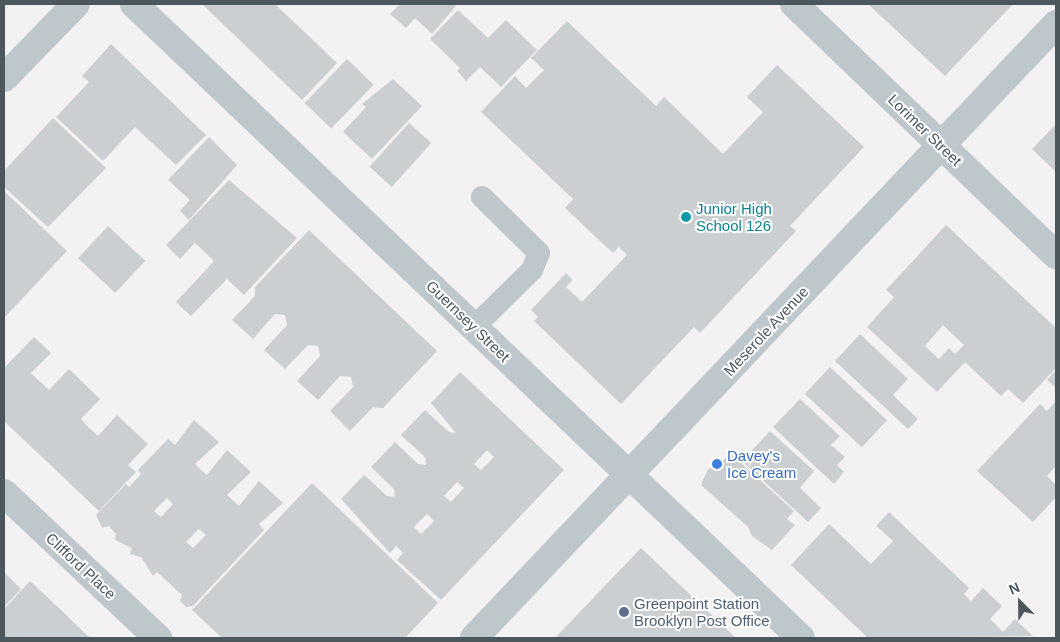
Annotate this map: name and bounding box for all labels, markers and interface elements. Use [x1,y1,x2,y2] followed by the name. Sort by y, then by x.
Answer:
[885,91,965,169] street label: Lorimer Street
[696,199,772,234] place label: Junior High School 126
[680,211,692,223] marker: Junior High School 126
[422,277,514,365] street label: Guernsey Street
[720,282,812,380] street label: Meserole Avenue
[727,446,796,481] place label: Davey's Ice Cream
[711,458,723,470] marker: Davey's Ice Cream
[42,529,120,603] street label: Clifford Place
[995,577,1045,627] north arrow
[1006,579,1022,598] text: N
[634,594,770,629] place label: Greenpoint Station Brooklyn Post Office
[618,606,630,618] marker: Greenpoint Station Brooklyn Post Office

